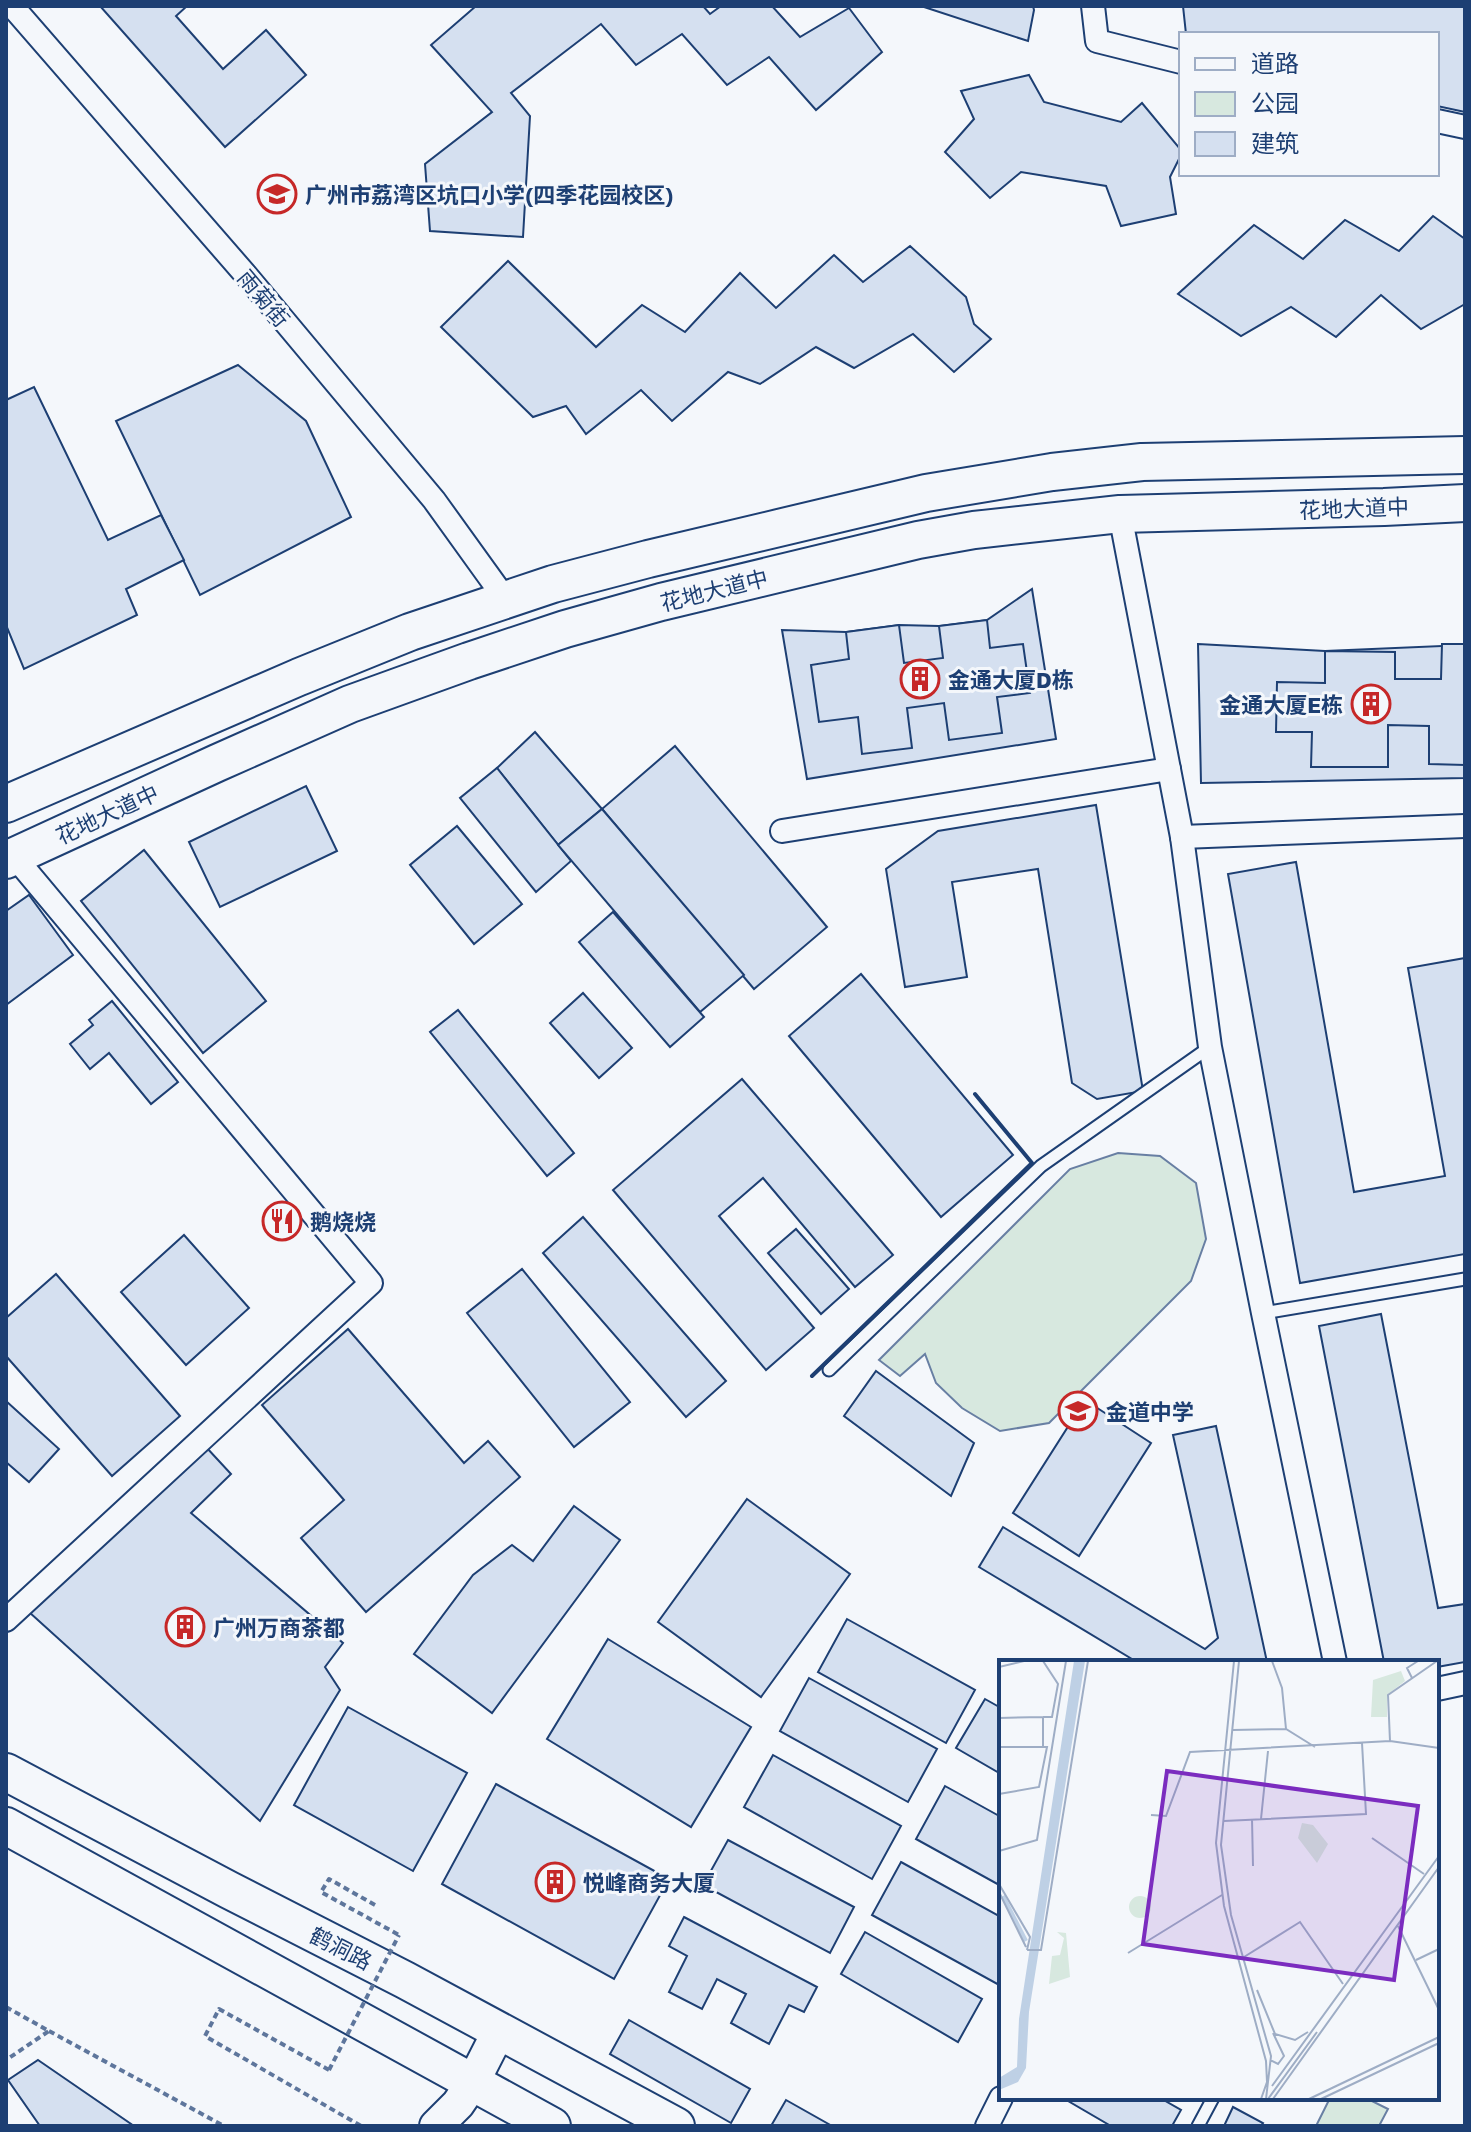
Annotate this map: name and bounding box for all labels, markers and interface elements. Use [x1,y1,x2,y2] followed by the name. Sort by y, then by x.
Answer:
[1179,32,1439,176] legend
[1251,48,1299,77] text: 道路
[1251,88,1299,117] text: 公园
[1251,128,1299,157] text: 建筑
[256,173,298,215] school or university icon: 广州市荔湾区坑口小学(四季花园校区)
[305,181,674,208] place label: 广州市荔湾区坑口小学(四季花园校区)
[232,264,296,332] street label: 雨菊街
[1299,493,1409,523] street label: 花地大道中
[657,564,771,616] street label: 花地大道中
[899,658,941,700] building icon: 金通大厦D栋
[948,666,1074,693] place label: 金通大厦D栋
[1350,683,1392,725] building icon: 金通大厦E栋
[1219,691,1343,718] place label: 金通大厦E栋
[51,779,163,849] street label: 花地大道中
[261,1200,303,1242] restaurant icon: 鹅烧烧
[310,1208,376,1235] place label: 鹅烧烧
[1057,1390,1099,1432] school or university icon: 金道中学
[1106,1398,1194,1425] place label: 金道中学
[164,1606,206,1648] building icon: 广州万商茶都
[213,1614,345,1641] place label: 广州万商茶都
[999,1660,1439,2100] inset map
[534,1861,576,1903] building icon: 悦峰商务大厦
[583,1869,715,1896] place label: 悦峰商务大厦
[305,1921,377,1975] street label: 鹤洞路

